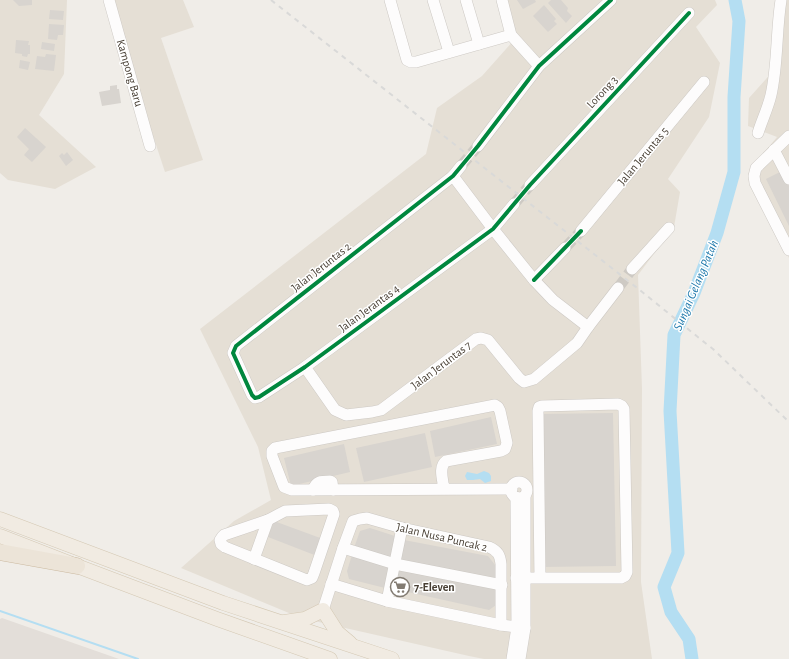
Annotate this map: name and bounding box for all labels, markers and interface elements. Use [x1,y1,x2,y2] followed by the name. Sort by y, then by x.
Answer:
[115,38,145,108] street label: Kampong Baru
[584,74,620,110] street label: Lorong 3
[615,125,671,187] street label: Jalan Jeruntas 5
[672,239,721,333] water label: Sungai Gelang Patah
[289,240,353,294] street label: Jalan Jeruntas 2
[337,282,402,334] street label: Jalan Jerantas 4
[409,339,473,391] street label: Jalan Jeruntas 7
[395,521,489,553] street label: Jalan Nusa Puncak 2
[389,576,411,598] supermarket icon: 7-Eleven
[414,581,455,593] place label: 7-Eleven

